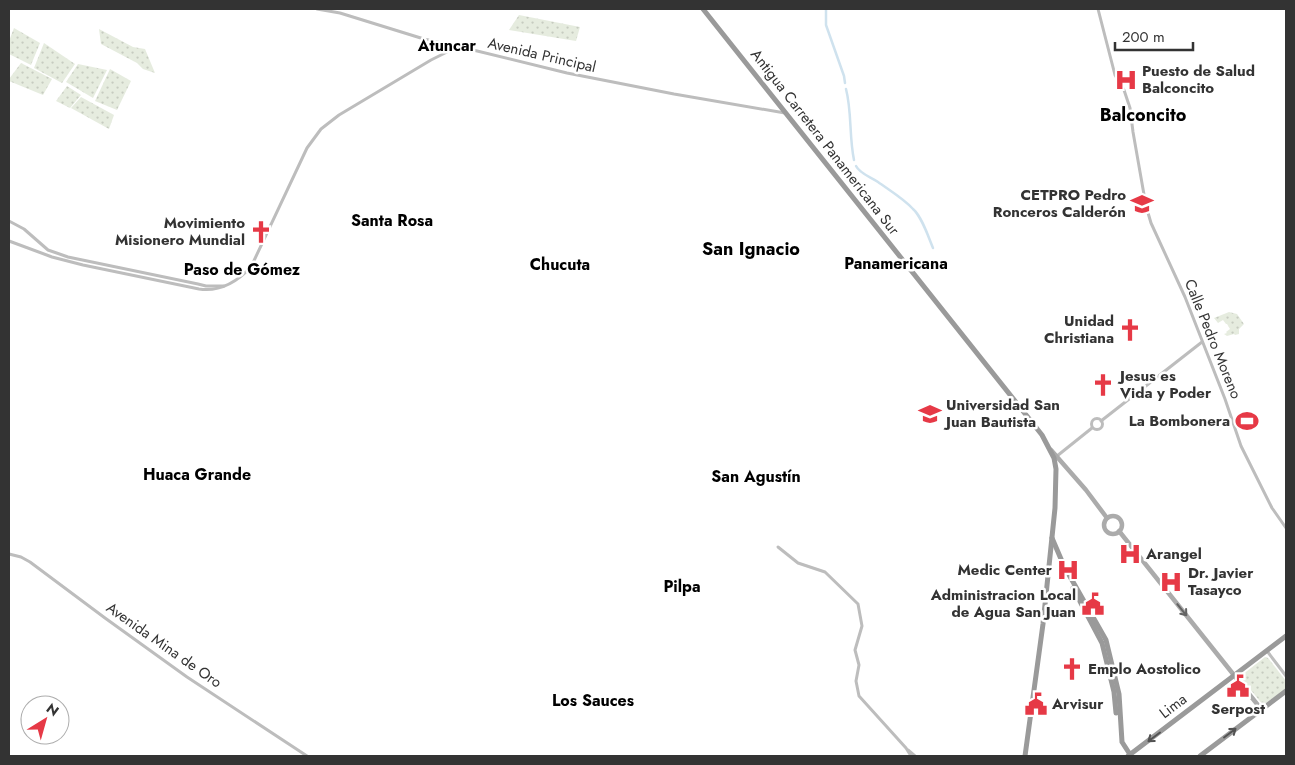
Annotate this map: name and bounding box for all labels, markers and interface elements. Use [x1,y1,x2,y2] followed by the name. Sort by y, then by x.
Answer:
[1115,20,1192,52] scale bar
[1122,26,1165,48] text: 200 m
[486,32,598,78] street label: Avenida Principal
[417,34,477,57] district label: Atuncar
[745,44,905,240] street label: Antigua Carretera Panamericana Sur
[1142,60,1255,99] place label: Puesto de Salud Balconcito
[1113,67,1139,93] hospital icon: Puesto de Salud Balconcito
[1100,102,1187,128] district label: Balconcito
[993,184,1126,223] place label: CETPRO Pedro Ronceros Calderón
[1129,191,1155,217] school or university icon: CETPRO Pedro Ronceros Calderón
[351,209,433,232] district label: Santa Rosa
[115,212,245,251] place label: Movimiento Misionero Mundial
[248,219,274,245] church icon: Movimiento Misionero Mundial
[702,236,800,262] district label: San Ignacio
[844,252,948,275] district label: Panamericana
[530,253,590,276] district label: Chucuta
[184,258,301,281] district label: Paso de Gómez
[1179,276,1247,402] street label: Calle Pedro Moreno
[1044,310,1114,349] place label: Unidad Christiana
[1117,317,1143,343] church icon: Unidad Christiana
[1117,365,1212,404] place label: Jesus es Vida y Poder
[1090,372,1116,398] church icon: Jesus es Vida y Poder
[943,394,1060,433] place label: Universidad San Juan Bautista
[917,401,943,427] school or university icon: Universidad San Juan Bautista
[1234,408,1260,434] sports icon: La Bombonera
[1129,410,1230,432] place label: La Bombonera
[143,463,251,486] district label: Huaca Grande
[711,465,801,488] district label: San Agustín
[1117,541,1143,567] hospital icon: Arangel
[1145,543,1202,565] place label: Arangel
[1055,557,1081,583] hospital icon: Medic Center
[957,559,1053,581] place label: Medic Center
[1188,562,1254,601] place label: Dr. Javier Tasayco
[1158,569,1184,595] hospital icon: Dr. Javier Tasayco
[663,575,701,598] district label: Pilpa
[930,584,1076,623] place label: Administracion Local de Agua San Juan
[1080,591,1106,617] public building icon: Administracion Local de Agua San Juan
[102,597,226,693] street label: Avenida Mina de Oro
[1177,603,1188,616] one-way arrow
[1059,656,1085,682] church icon: Emplo Aostolico
[1088,658,1201,680] place label: Emplo Aostolico
[1225,673,1251,699] public building icon: Serpost
[1155,688,1191,724] street label: Lima
[552,689,634,712] district label: Los Sauces
[1023,691,1049,717] public building icon: Arvisur
[1051,693,1104,715] place label: Arvisur
[20,695,70,745] north arrow
[42,698,63,721] text: N
[1211,698,1265,720] place label: Serpost
[1224,727,1237,738] one-way arrow
[1147,731,1160,742] one-way arrow

